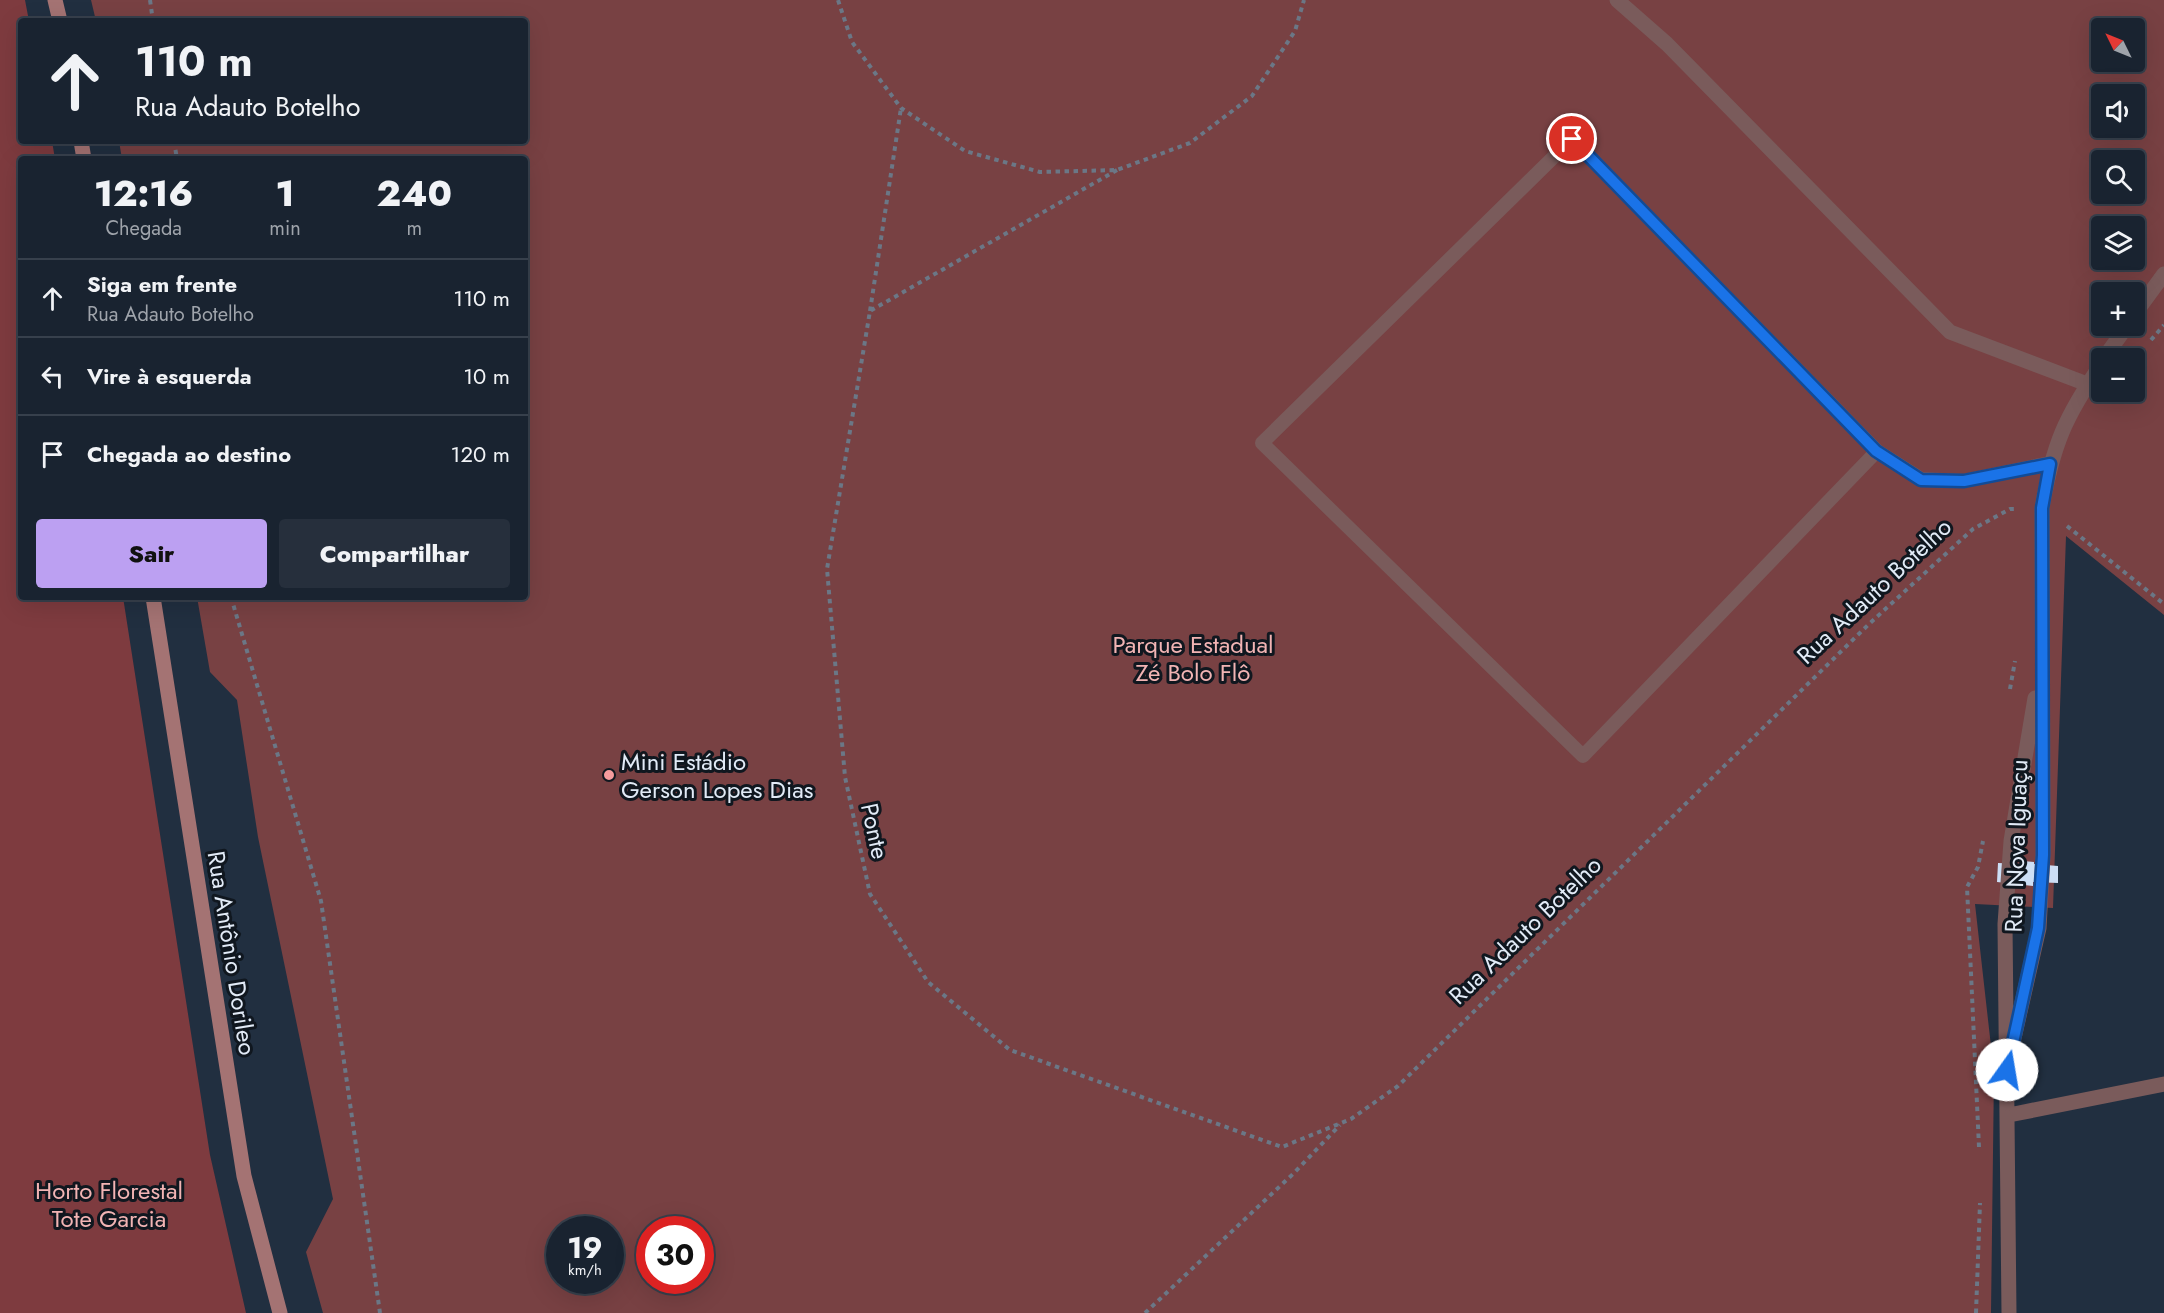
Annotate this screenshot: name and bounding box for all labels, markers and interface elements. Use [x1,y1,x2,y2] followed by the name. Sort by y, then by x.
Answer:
[2091,18,2145,72] north arrow
[2091,18,2145,402] map controls
[135,31,253,92] text: 110 m
[36,42,114,120] icon: ahead
[2091,84,2145,138] button: sound
[135,87,360,126] text: Rua Adauto Botelho
[1546,113,1597,164] pin
[1555,122,1588,155] icon: arrive
[2091,150,2145,204] button: search
[94,167,193,219] text: 12:16
[276,167,294,219] text: 1
[377,167,452,219] text: 240
[105,214,182,243] text: Chegada
[269,214,301,243] text: min
[407,214,422,243] text: m
[2091,216,2145,270] button: layers
[87,268,237,300] text: Siga em frente
[36,282,69,315] icon: ahead
[453,282,510,314] text: 110 m
[2091,282,2145,336] button: +
[87,300,254,329] text: Rua Adauto Botelho
[2091,348,2145,402] button: −
[36,360,69,393] icon: left
[87,360,252,392] text: Vire à esquerda
[463,360,510,392] text: 10 m
[36,438,69,471] icon: arrive
[87,438,291,470] text: Chegada ao destino
[451,438,510,470] text: 120 m
[1789,510,1959,672] street label: Rua Adauto Botelho
[36,519,267,588] button: Sair
[279,519,510,588] button: Compartilhar
[1112,627,1274,690] park label: Parque Estadual Zé Bolo Flô
[621,744,813,807] place label: Mini Estádio Gerson Lopes Dias
[1995,759,2037,933] street label: Rua Nova Iguaçu
[602,768,616,782] marker: Mini Estádio Gerson Lopes Dias
[852,800,898,862] street label: Ponte
[199,848,265,1058] street label: Rua Antônio Dorileo
[1441,848,1609,1012] street label: Rua Adauto Botelho
[1975,1038,2039,1102] position arrow
[35,1173,183,1236] park label: Horto Florestal Tote Garcia
[636,1216,714,1294] speed limit sign: 30
[567,1226,603,1269] text: 19
[568,1259,602,1281] text: km/h

